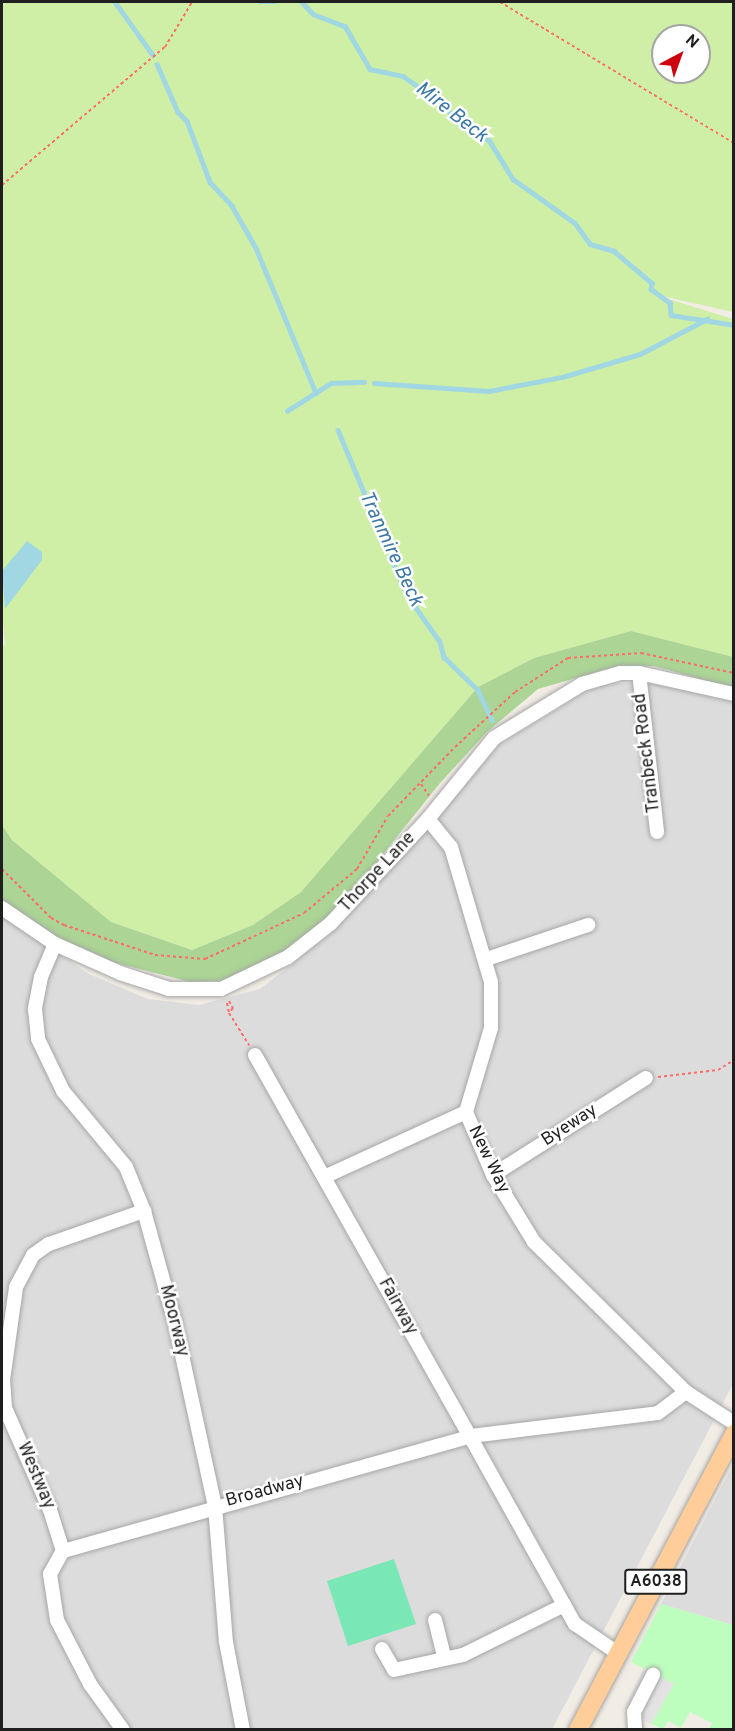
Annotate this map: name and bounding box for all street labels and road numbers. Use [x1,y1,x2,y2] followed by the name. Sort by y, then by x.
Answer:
[630,692,666,814] street label: Tranbeck Road
[335,828,421,918] street label: Thorpe Lane
[538,1100,602,1152] street label: Byeway
[462,1122,514,1198] street label: New Way
[373,1275,421,1339] street label: Fairway
[154,1283,192,1359] street label: Moorway
[11,1439,59,1513] street label: Westway
[223,1471,307,1513] street label: Broadway
[623,1569,689,1595] road number: A6038

